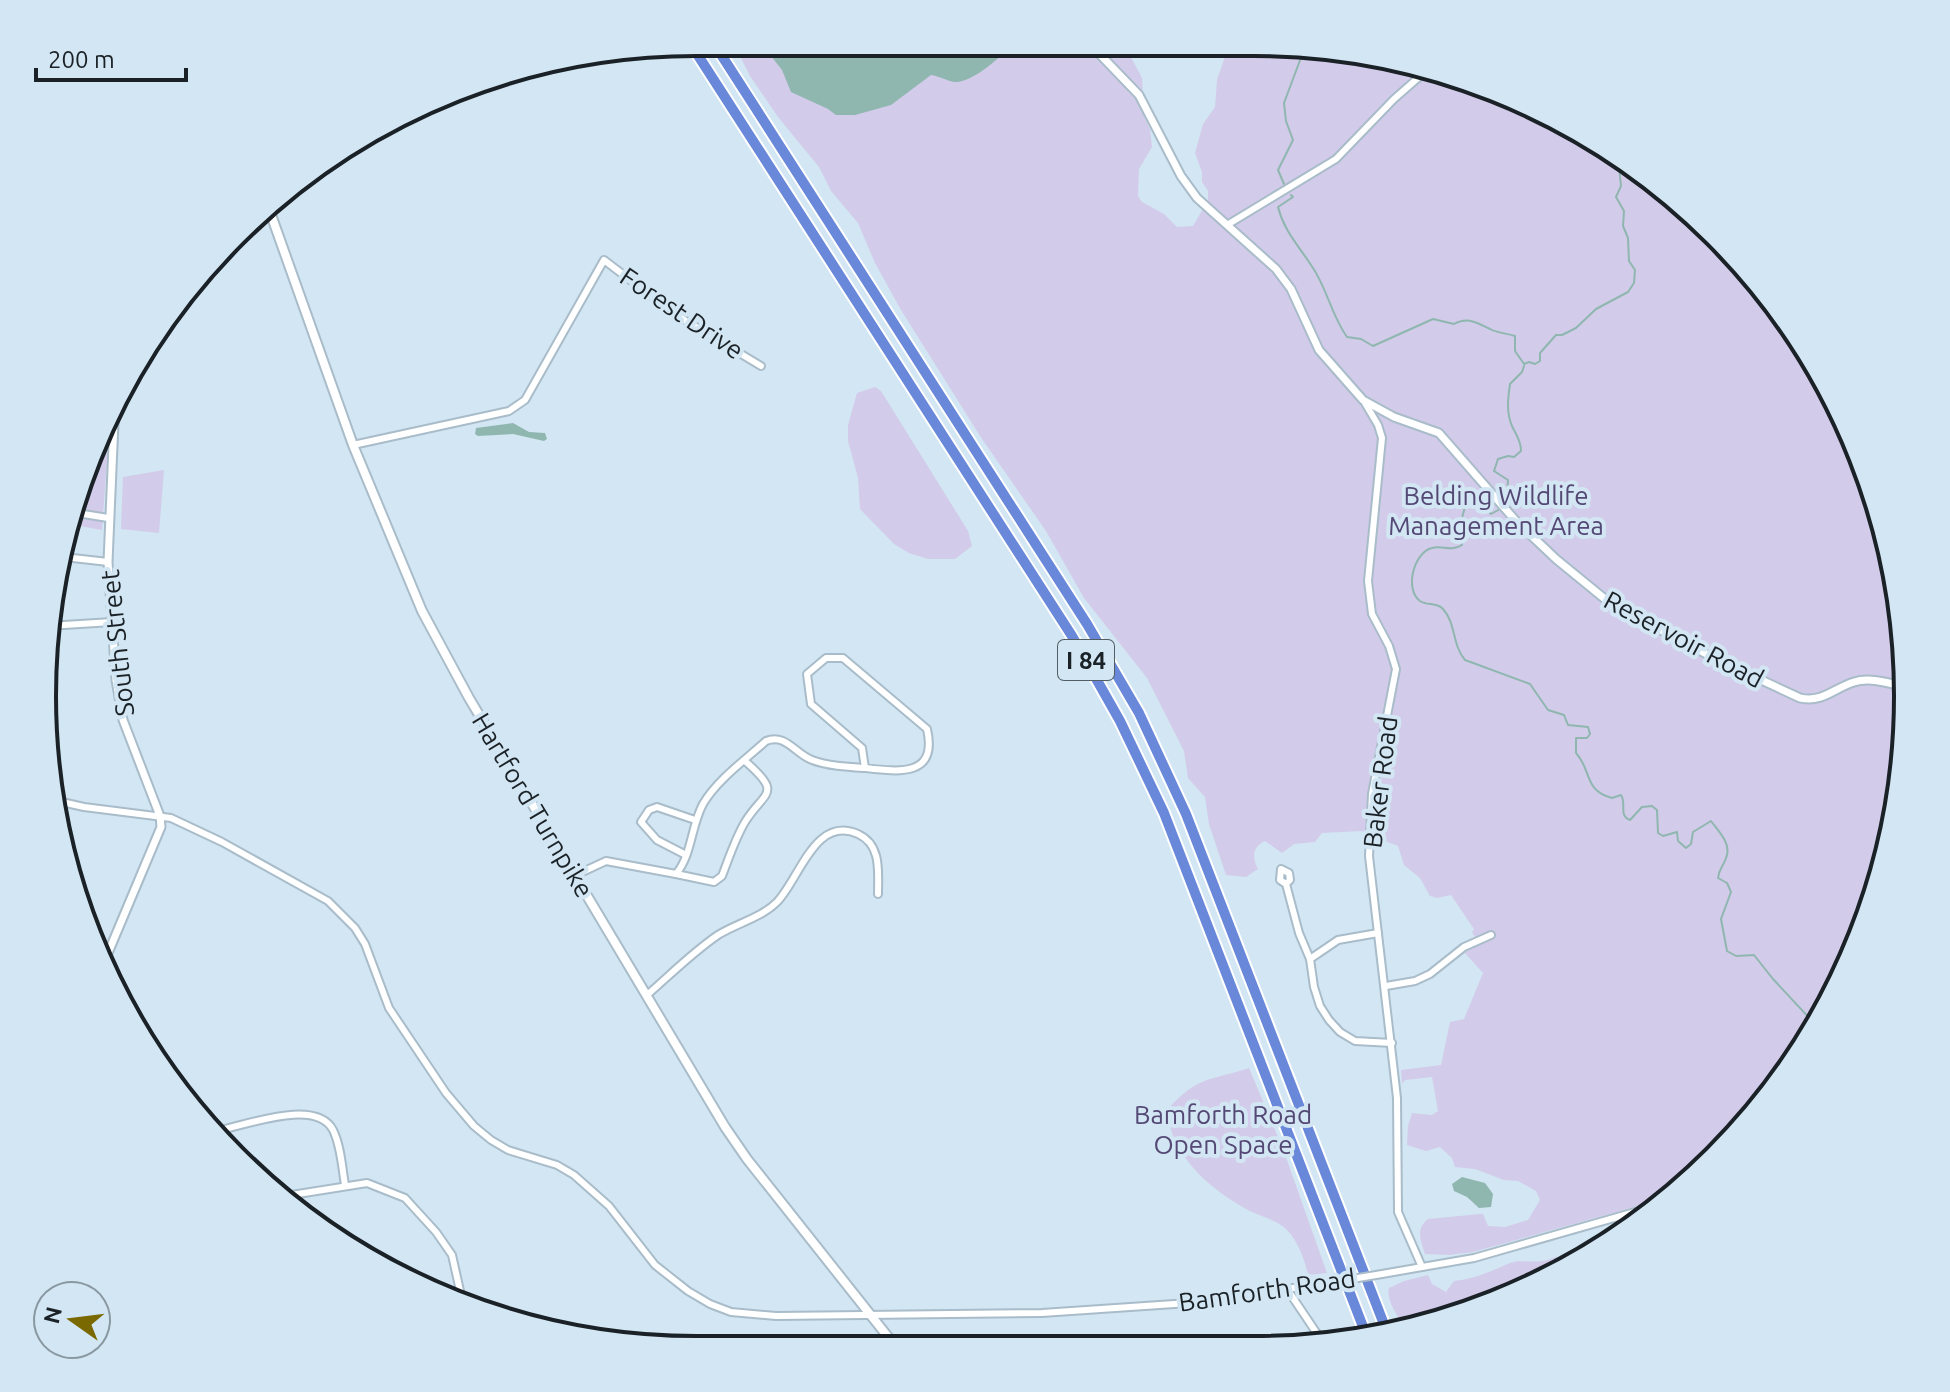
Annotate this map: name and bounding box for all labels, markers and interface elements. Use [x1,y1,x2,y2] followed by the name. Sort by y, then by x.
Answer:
[36,32,186,82] scale bar
[48,46,115,73] text: 200 m
[615,261,749,365] street label: Forest Drive
[1388,481,1604,540] park label: Belding Wildlife Management Area
[95,568,139,718] street label: South Street
[1599,585,1769,693] street label: Reservoir Road
[1058,640,1114,680] road number: I 84
[467,708,599,902] street label: Hartford Turnpike
[1358,714,1402,850] street label: Baker Road
[1134,1100,1312,1159] park label: Bamforth Road Open Space
[1177,1263,1357,1317] street label: Bamforth Road
[32,1280,112,1360] north arrow
[38,1304,66,1326] text: N

